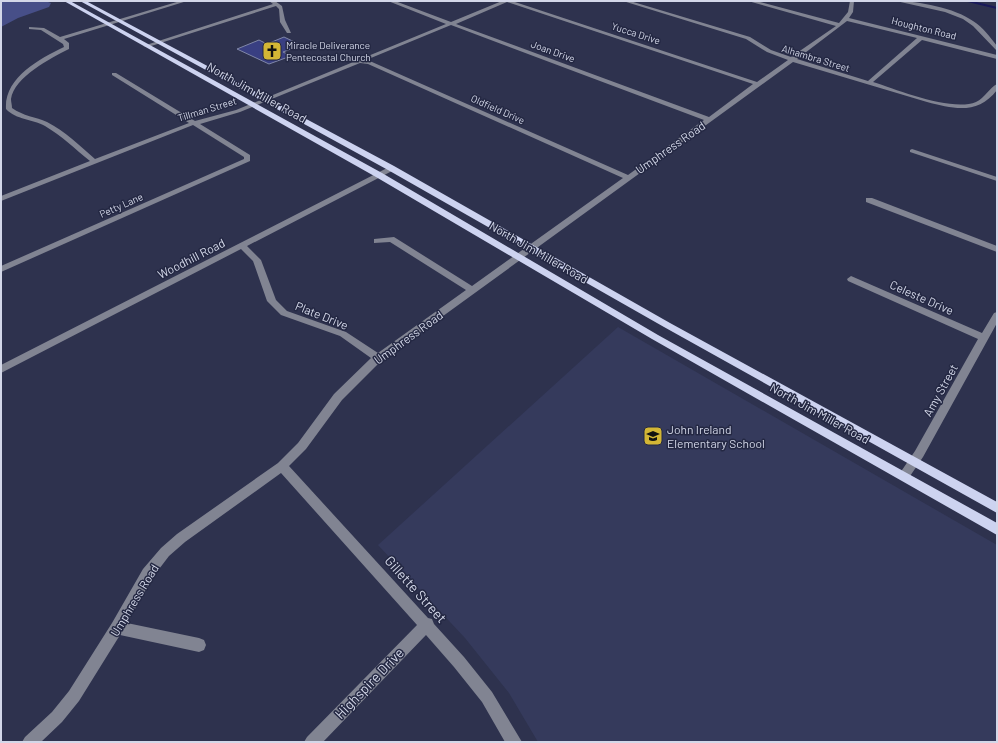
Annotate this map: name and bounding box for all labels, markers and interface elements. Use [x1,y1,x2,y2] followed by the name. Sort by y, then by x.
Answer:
[890,14,958,42] street label: Houghton Road
[610,19,662,47] street label: Yucca Drive
[529,37,577,65] street label: Joan Drive
[286,39,371,63] place label: Miracle Deliverance Pentecostal Church
[261,40,283,62] church icon: Miracle Deliverance Pentecostal Church
[780,42,852,74] street label: Alhambra Street
[205,59,309,125] street label: North Jim Miller Road
[469,92,527,126] street label: Oldfield Drive
[176,94,238,124] street label: Tillman Street
[633,118,707,176] street label: Umphress Road
[97,190,145,220] street label: Petty Lane
[487,218,591,286] street label: North Jim Miller Road
[155,235,227,281] street label: Woodhill Road
[888,277,956,317] street label: Celeste Drive
[294,298,350,332] street label: Plate Drive
[371,307,445,367] street label: Umphress Road
[920,361,960,419] street label: Amy Street
[768,380,872,446] street label: North Jim Miller Road
[667,422,765,450] place label: John Ireland Elementary School
[642,425,664,447] school or university icon: John Ireland Elementary School
[381,552,451,626] street label: Gillette Street
[107,561,161,639] street label: Umphress Road
[331,644,407,722] street label: Highspire Drive

